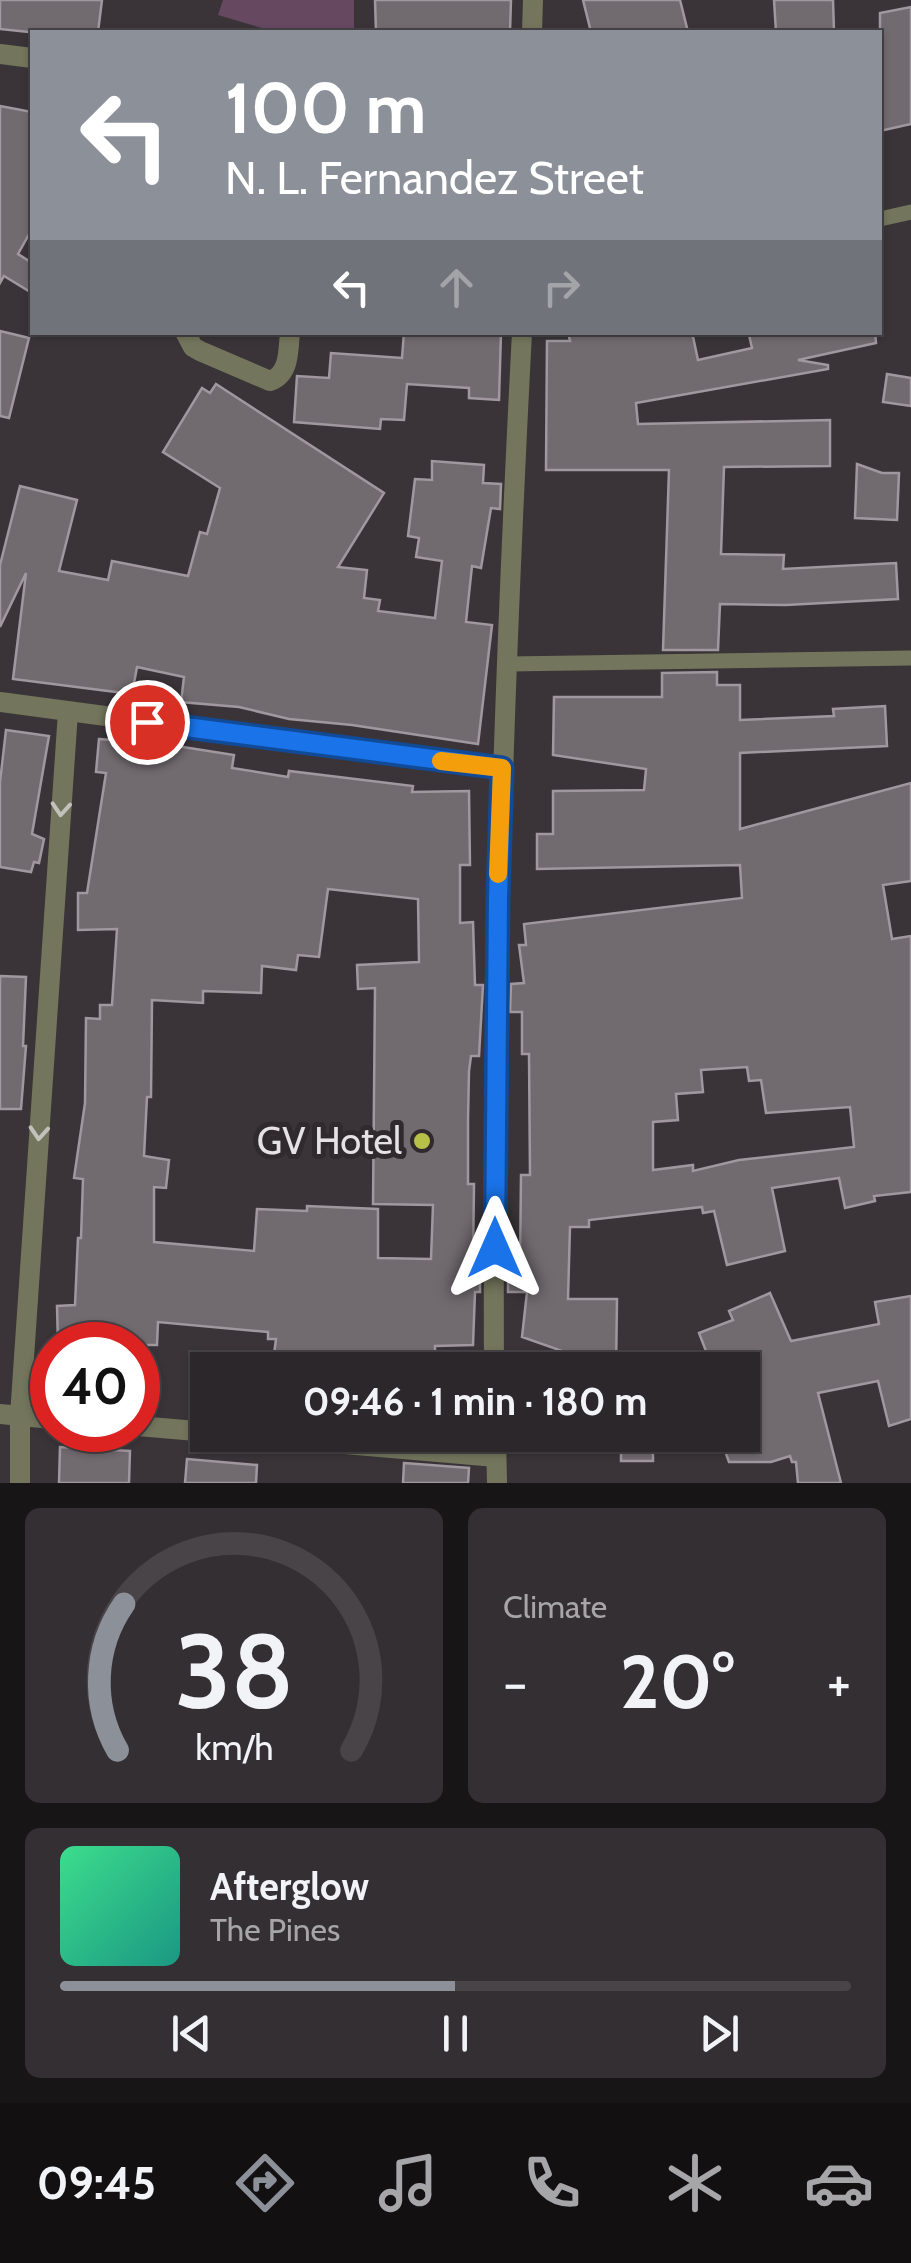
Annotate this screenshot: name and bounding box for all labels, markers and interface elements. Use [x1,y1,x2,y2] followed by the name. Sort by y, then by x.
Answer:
[225,65,426,151] text: 100 m
[60,70,190,200] icon: left
[225,151,644,205] text: N. L. Fernandez Street
[324,260,379,315] icon: left
[429,260,484,315] icon: ahead
[534,260,589,315] icon: right
[105,680,190,765] pin
[120,695,175,750] icon: arrive
[51,801,73,817] one-way arrow
[257,1117,402,1164] place label: GV Hotel
[29,1126,51,1142] one-way arrow
[411,1130,433,1152] marker: GV Hotel
[443,1196,547,1300] position arrow
[30,1322,160,1452] speed limit sign: 40
[303,1378,647,1425] text: 09:46 · 1 min · 180 m
[503,1587,607,1626] text: Climate
[175,1608,293,1734] text: 38
[620,1636,734,1727] text: 20°
[503,1649,527,1716] text: −
[827,1649,851,1716] text: +
[195,1726,273,1769] text: km/h
[210,1863,369,1910] text: Afterglow
[210,1910,340,1949] text: The Pines
[164,2006,219,2061] icon: previous
[428,2006,483,2061] icon: pause
[692,2006,747,2061] icon: next
[230,2148,300,2218] icon: directions
[373,2148,443,2218] icon: music
[517,2148,587,2218] icon: phone
[660,2148,730,2218] icon: climate
[804,2148,874,2218] icon: car
[37,2156,156,2210] text: 09:45

